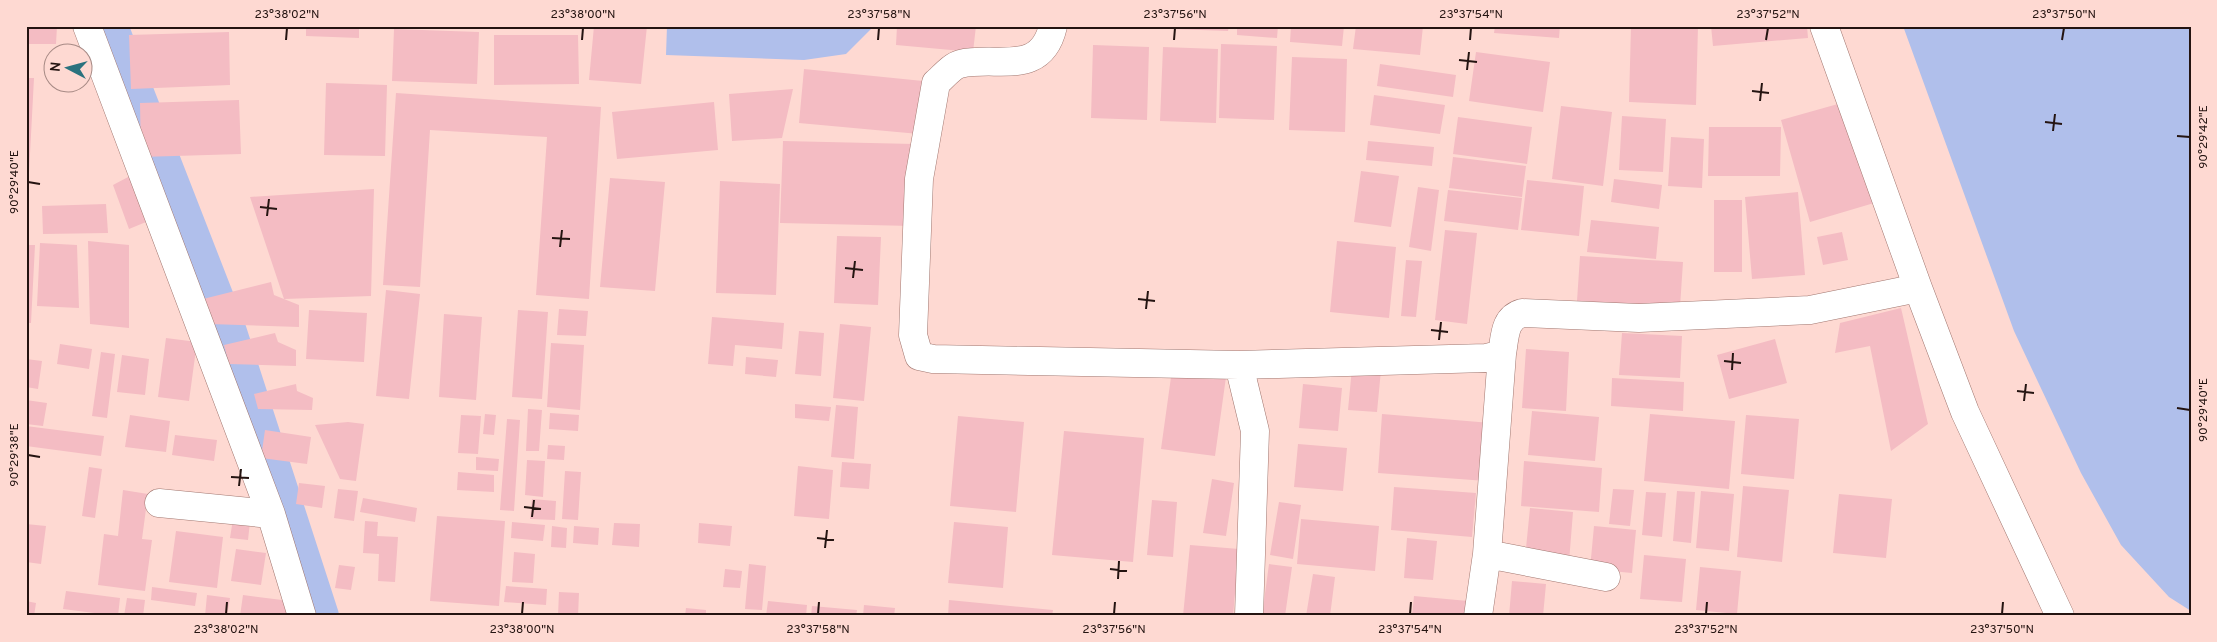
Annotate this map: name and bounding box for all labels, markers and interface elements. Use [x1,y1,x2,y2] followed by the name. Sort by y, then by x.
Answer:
[255,7,319,23] text: 23°38'02"N
[550,7,616,23] text: 23°38'00"N
[847,7,911,23] text: 23°37'58"N
[1143,7,1207,23] text: 23°37'56"N
[1439,7,1503,23] text: 23°37'54"N
[1736,7,1800,23] text: 23°37'52"N
[2032,7,2096,23] text: 23°37'50"N
[42,42,92,92] north arrow
[48,61,66,73] text: N
[2196,105,2212,169] text: 90°29'42"E
[7,150,23,214] text: 90°29'40"E
[2196,378,2212,442] text: 90°29'40"E
[7,423,23,487] text: 90°29'38"E
[194,622,258,638] text: 23°38'02"N
[489,622,555,638] text: 23°38'00"N
[786,622,850,638] text: 23°37'58"N
[1082,622,1146,638] text: 23°37'56"N
[1378,622,1442,638] text: 23°37'54"N
[1674,622,1738,638] text: 23°37'52"N
[1970,622,2034,638] text: 23°37'50"N

